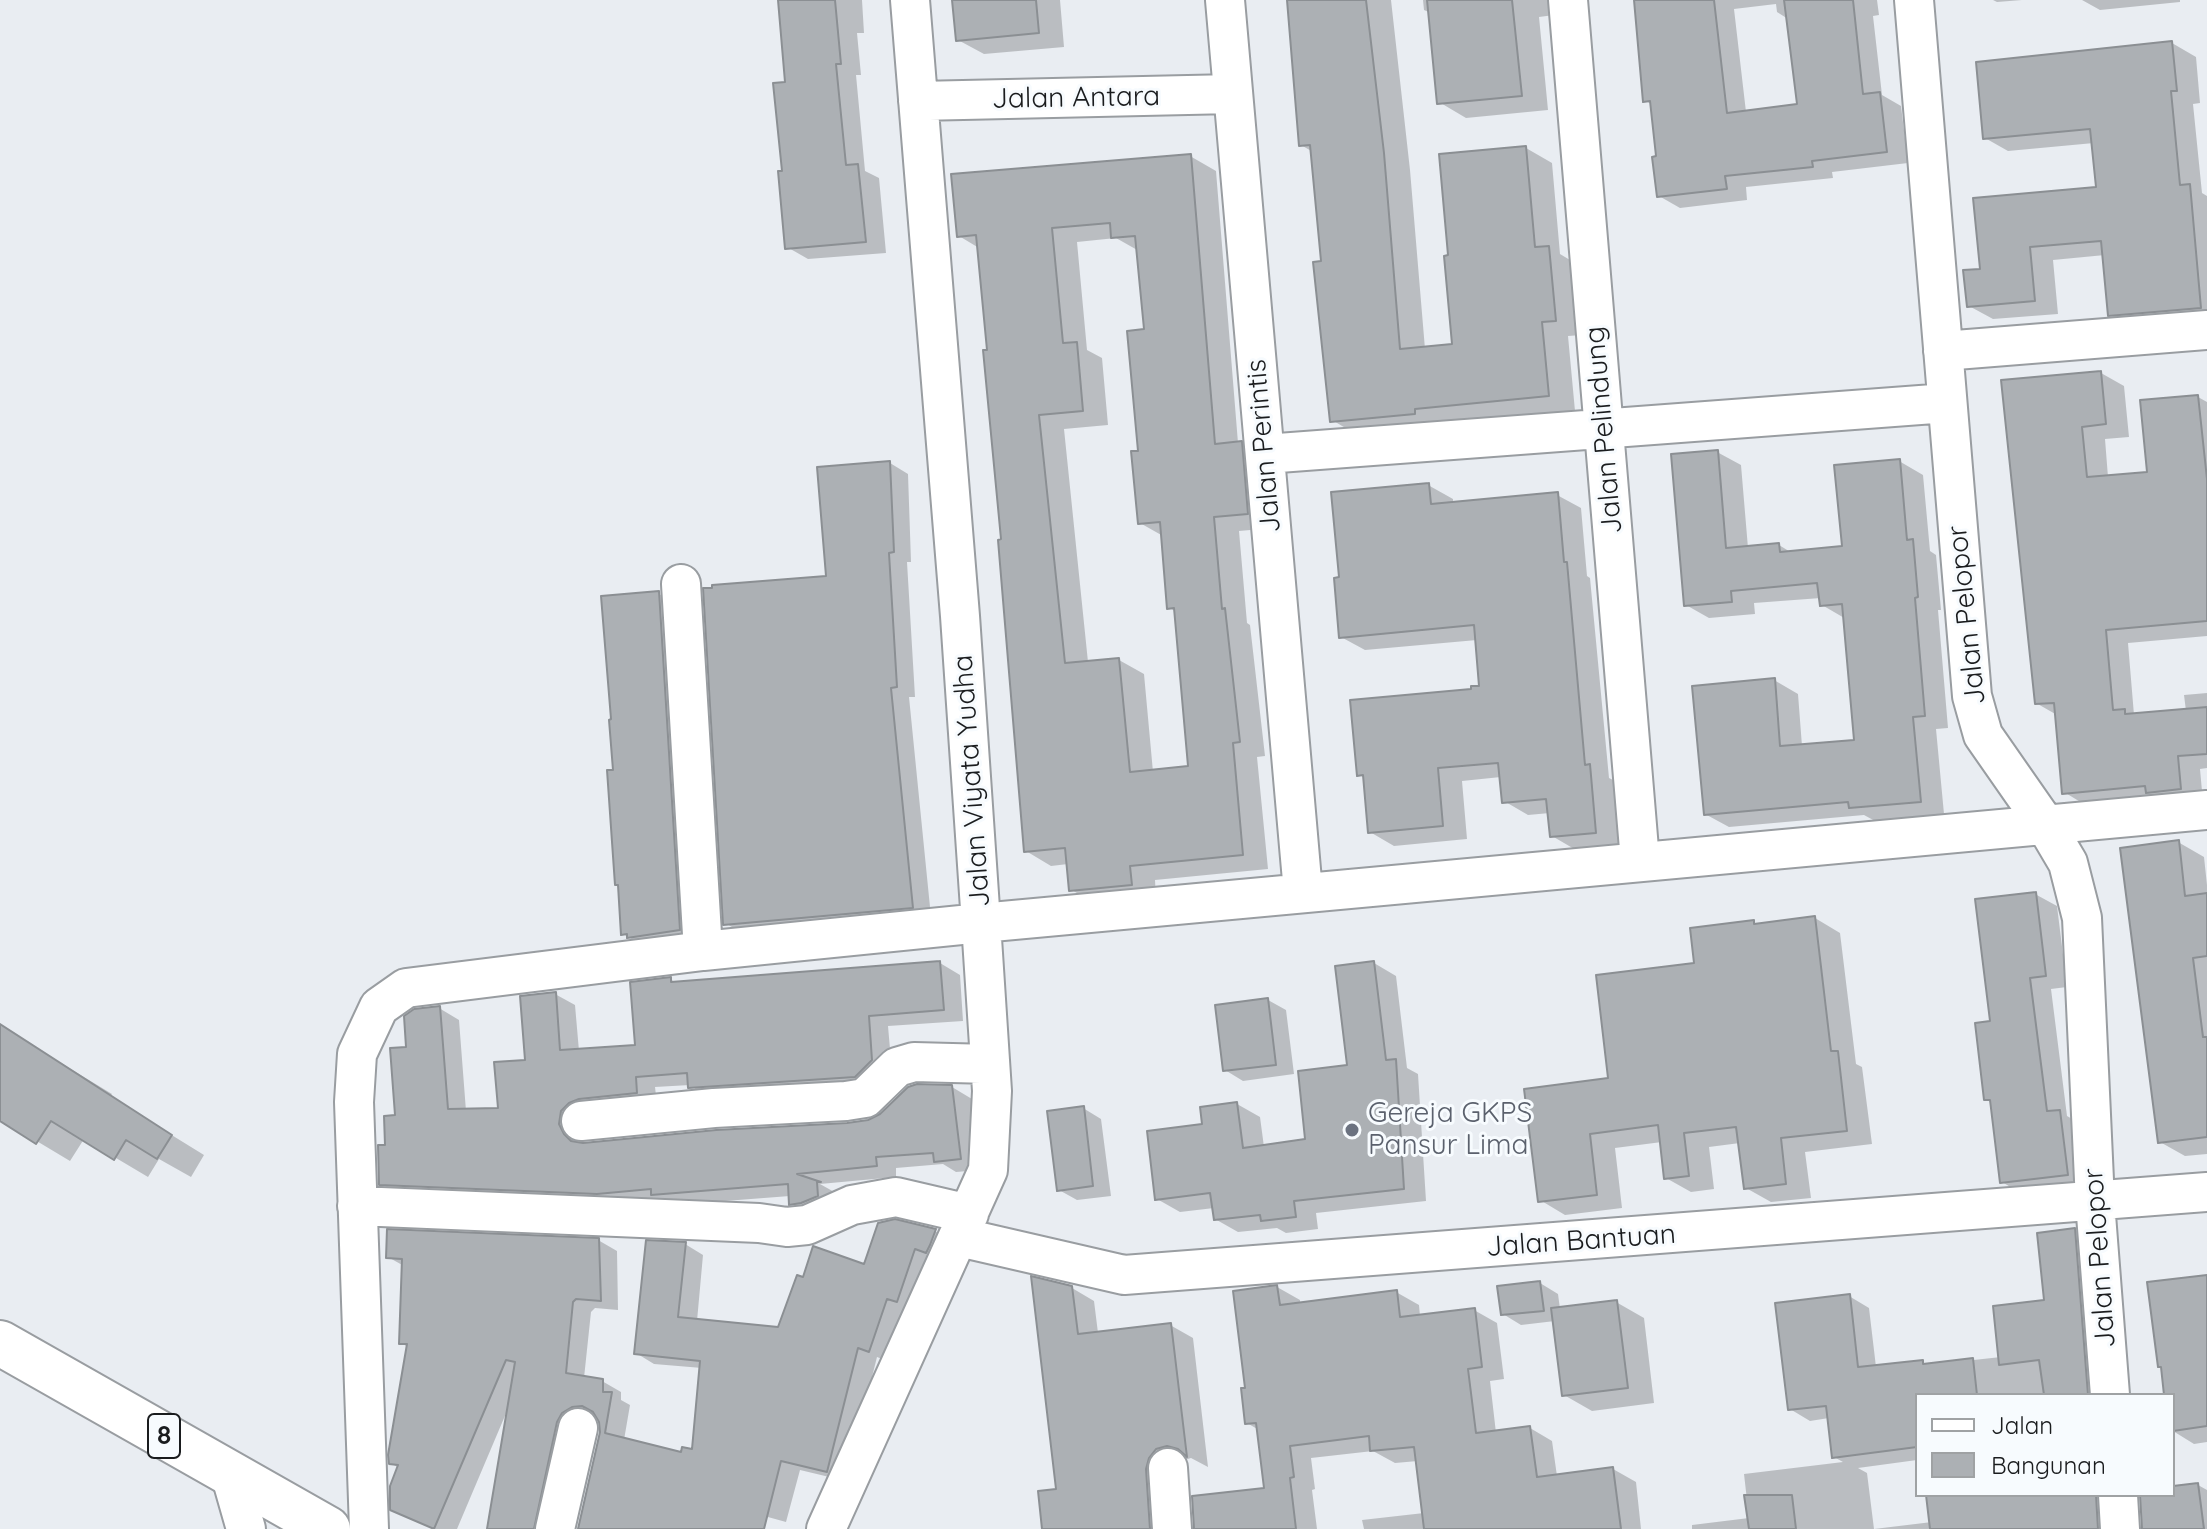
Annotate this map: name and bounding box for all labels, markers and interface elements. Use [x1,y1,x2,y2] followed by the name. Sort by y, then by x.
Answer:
[992,80,1160,116] street label: Jalan Antara
[1578,325,1630,535] street label: Jalan Pelindung
[1240,358,1288,534] street label: Jalan Perintis
[1941,524,1993,706] street label: Jalan Pelopor
[946,654,998,908] street label: Jalan Viyata Yudha
[1368,1097,1532,1163] place label: Gereja GKPS Pansur Lima
[1343,1121,1361,1139] marker: Gereja GKPS Pansur Lima
[2077,1167,2123,1349] street label: Jalan Pelopor
[1485,1218,1677,1264] street label: Jalan Bantuan
[1915,1393,2175,1497] legend
[1991,1410,2053,1440] text: Jalan
[148,1414,180,1458] road number: 8
[1991,1450,2106,1480] text: Bangunan

